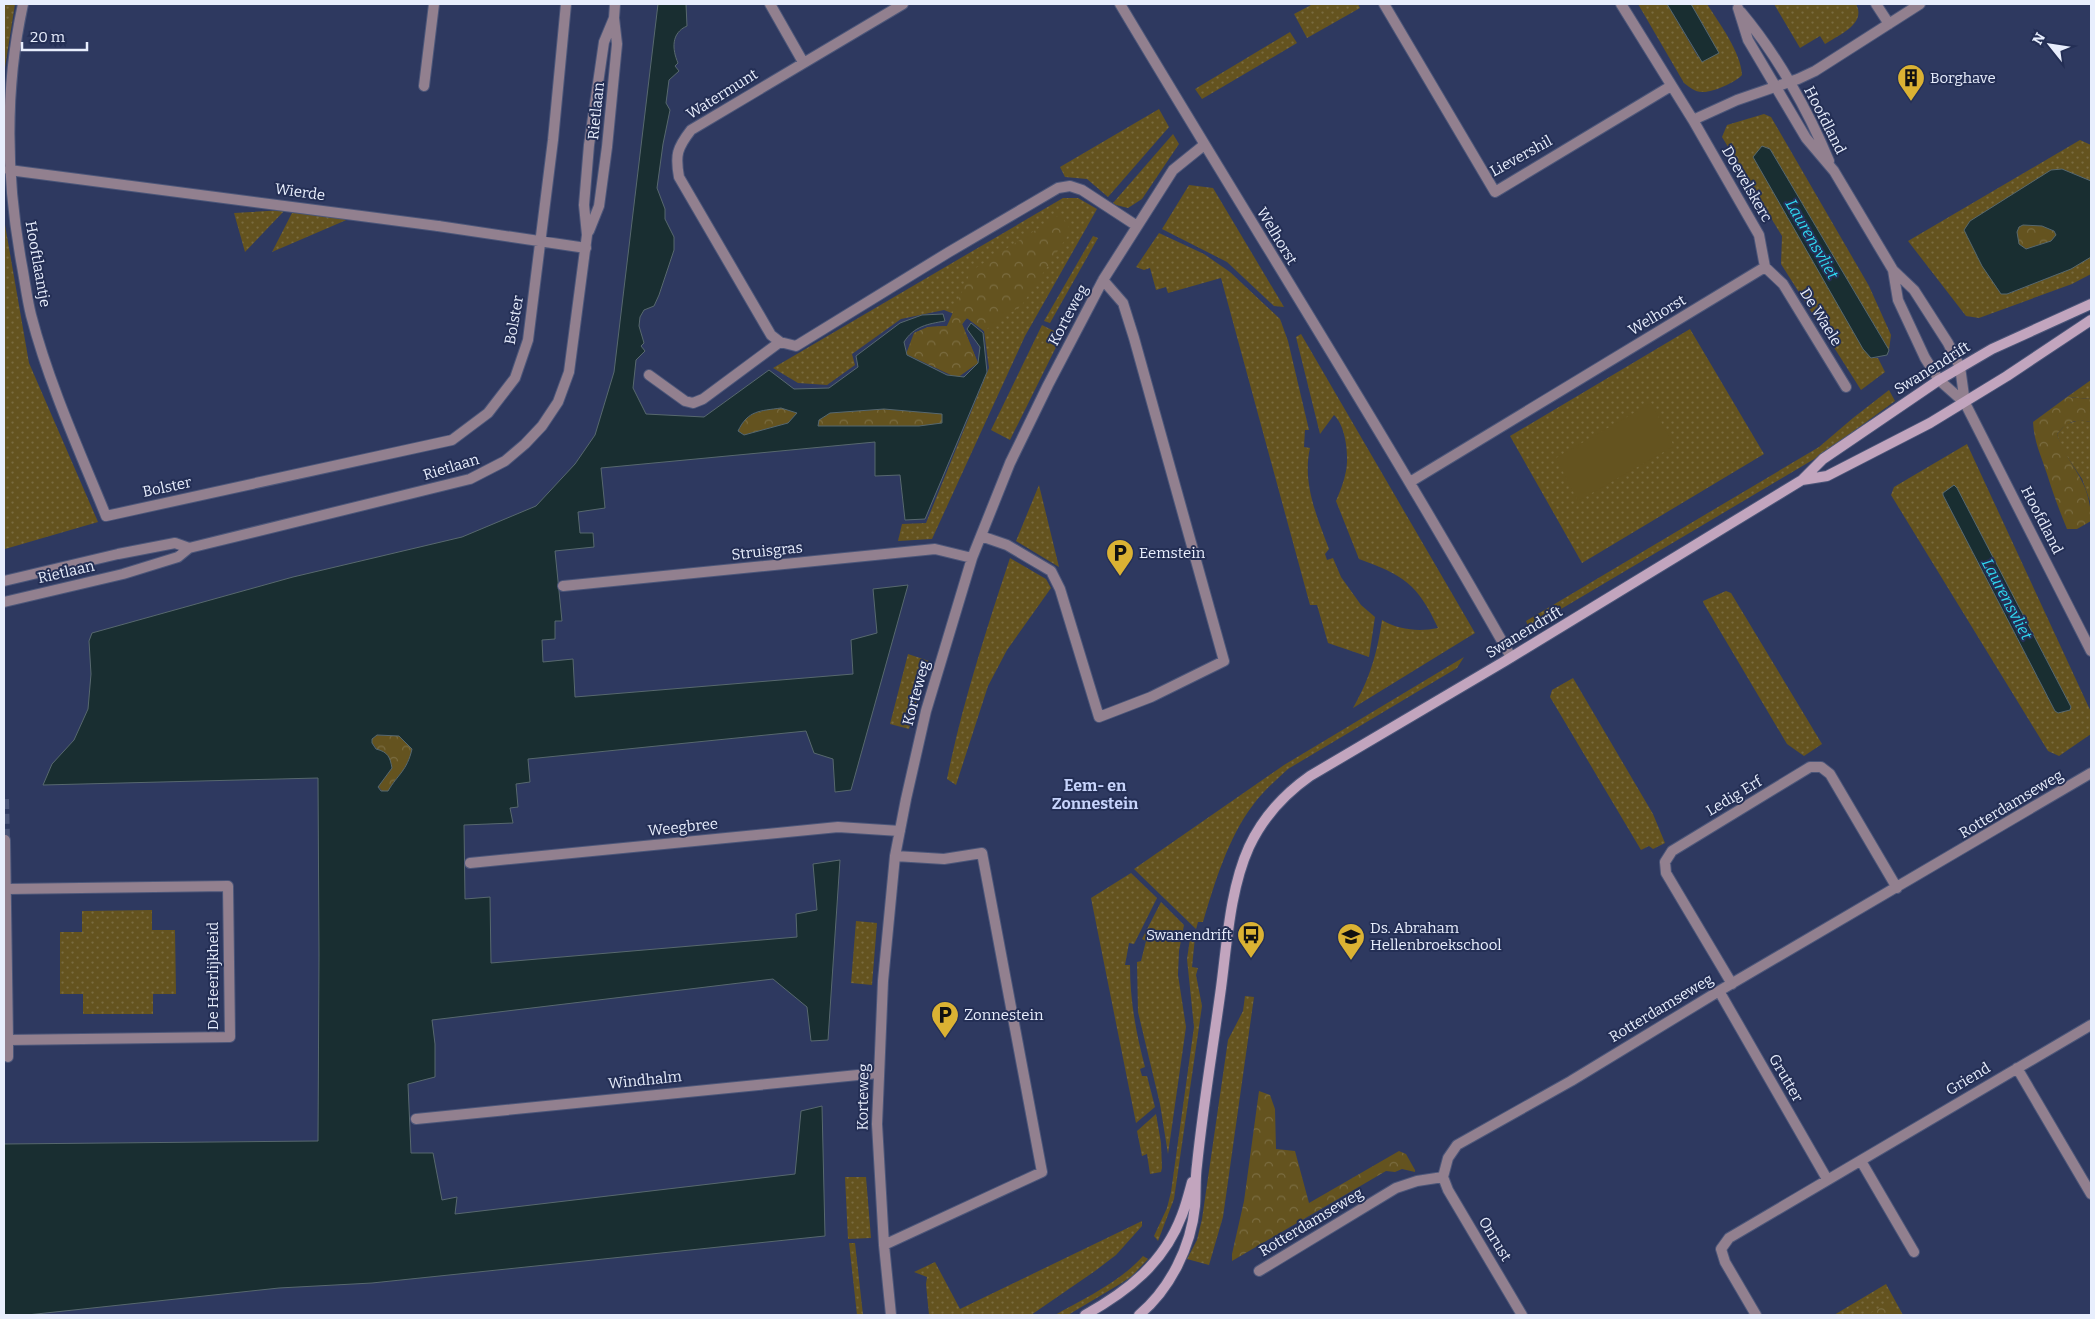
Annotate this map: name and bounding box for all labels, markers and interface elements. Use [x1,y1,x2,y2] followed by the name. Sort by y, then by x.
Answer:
[22,20,88,52] scale bar
[2025,20,2075,70] north arrow
[30,28,66,46] text: 20 m
[2029,30,2049,48] text: N
[1896,63,1926,102] building icon: Borghave
[683,65,761,123] street label: Watermunt
[1930,69,1996,87] place label: Borghave
[584,81,608,141] street label: Rietlaan
[1800,83,1850,157] street label: Hoofdland
[1487,132,1555,180] street label: Lievershil
[1718,143,1776,225] street label: Doevelskerc
[274,180,326,204] street label: Wierde
[1781,196,1843,283] water label: Laurensvliet
[1253,204,1301,268] street label: Welhorst
[22,219,54,309] street label: Hooftlaantje
[1044,281,1092,349] street label: Korteweg
[1796,285,1846,349] street label: De Waele
[1625,291,1689,339] street label: Welhorst
[501,294,527,346] street label: Bolster
[1891,337,1974,398] street label: Swanendrift
[421,450,482,484] street label: Rietlaan
[141,473,194,501] street label: Bolster
[2017,483,2067,557] street label: Hoofdland
[731,538,803,564] street label: Struisgras
[1105,538,1135,577] parking icon: Eemstein
[1139,544,1206,562] place label: Eemstein
[1978,555,2036,643] water label: Laurensvliet
[36,557,97,587] street label: Rietlaan
[1482,602,1566,662] street label: Swanendrift
[899,658,933,728] street label: Korteweg
[1956,766,2066,842] street label: Rotterdamseweg
[1703,771,1767,820] street label: Ledig Erf
[1052,776,1139,813] district label: Eem- en Zonnestein
[647,814,719,840] street label: Weegbree
[1370,919,1502,954] place label: Ds. Abraham Hellenbroekschool
[1236,920,1266,959] bus stop icon: Swanendrift
[204,922,222,1030] street label: De Heerlijkheid
[1336,922,1366,961] school or university icon: Ds. Abraham Hellenbroekschool
[1146,926,1233,944] place label: Swanendrift
[1606,970,1716,1046] street label: Rotterdamseweg
[930,1000,960,1039] parking icon: Zonnestein
[964,1006,1044,1024] place label: Zonnestein
[1765,1051,1807,1106] street label: Grutter
[1943,1059,1994,1099] street label: Griend
[853,1063,873,1131] street label: Korteweg
[607,1067,683,1093] street label: Windhalm
[1256,1184,1366,1260] street label: Rotterdamseweg
[1475,1213,1516,1265] street label: Onrust

